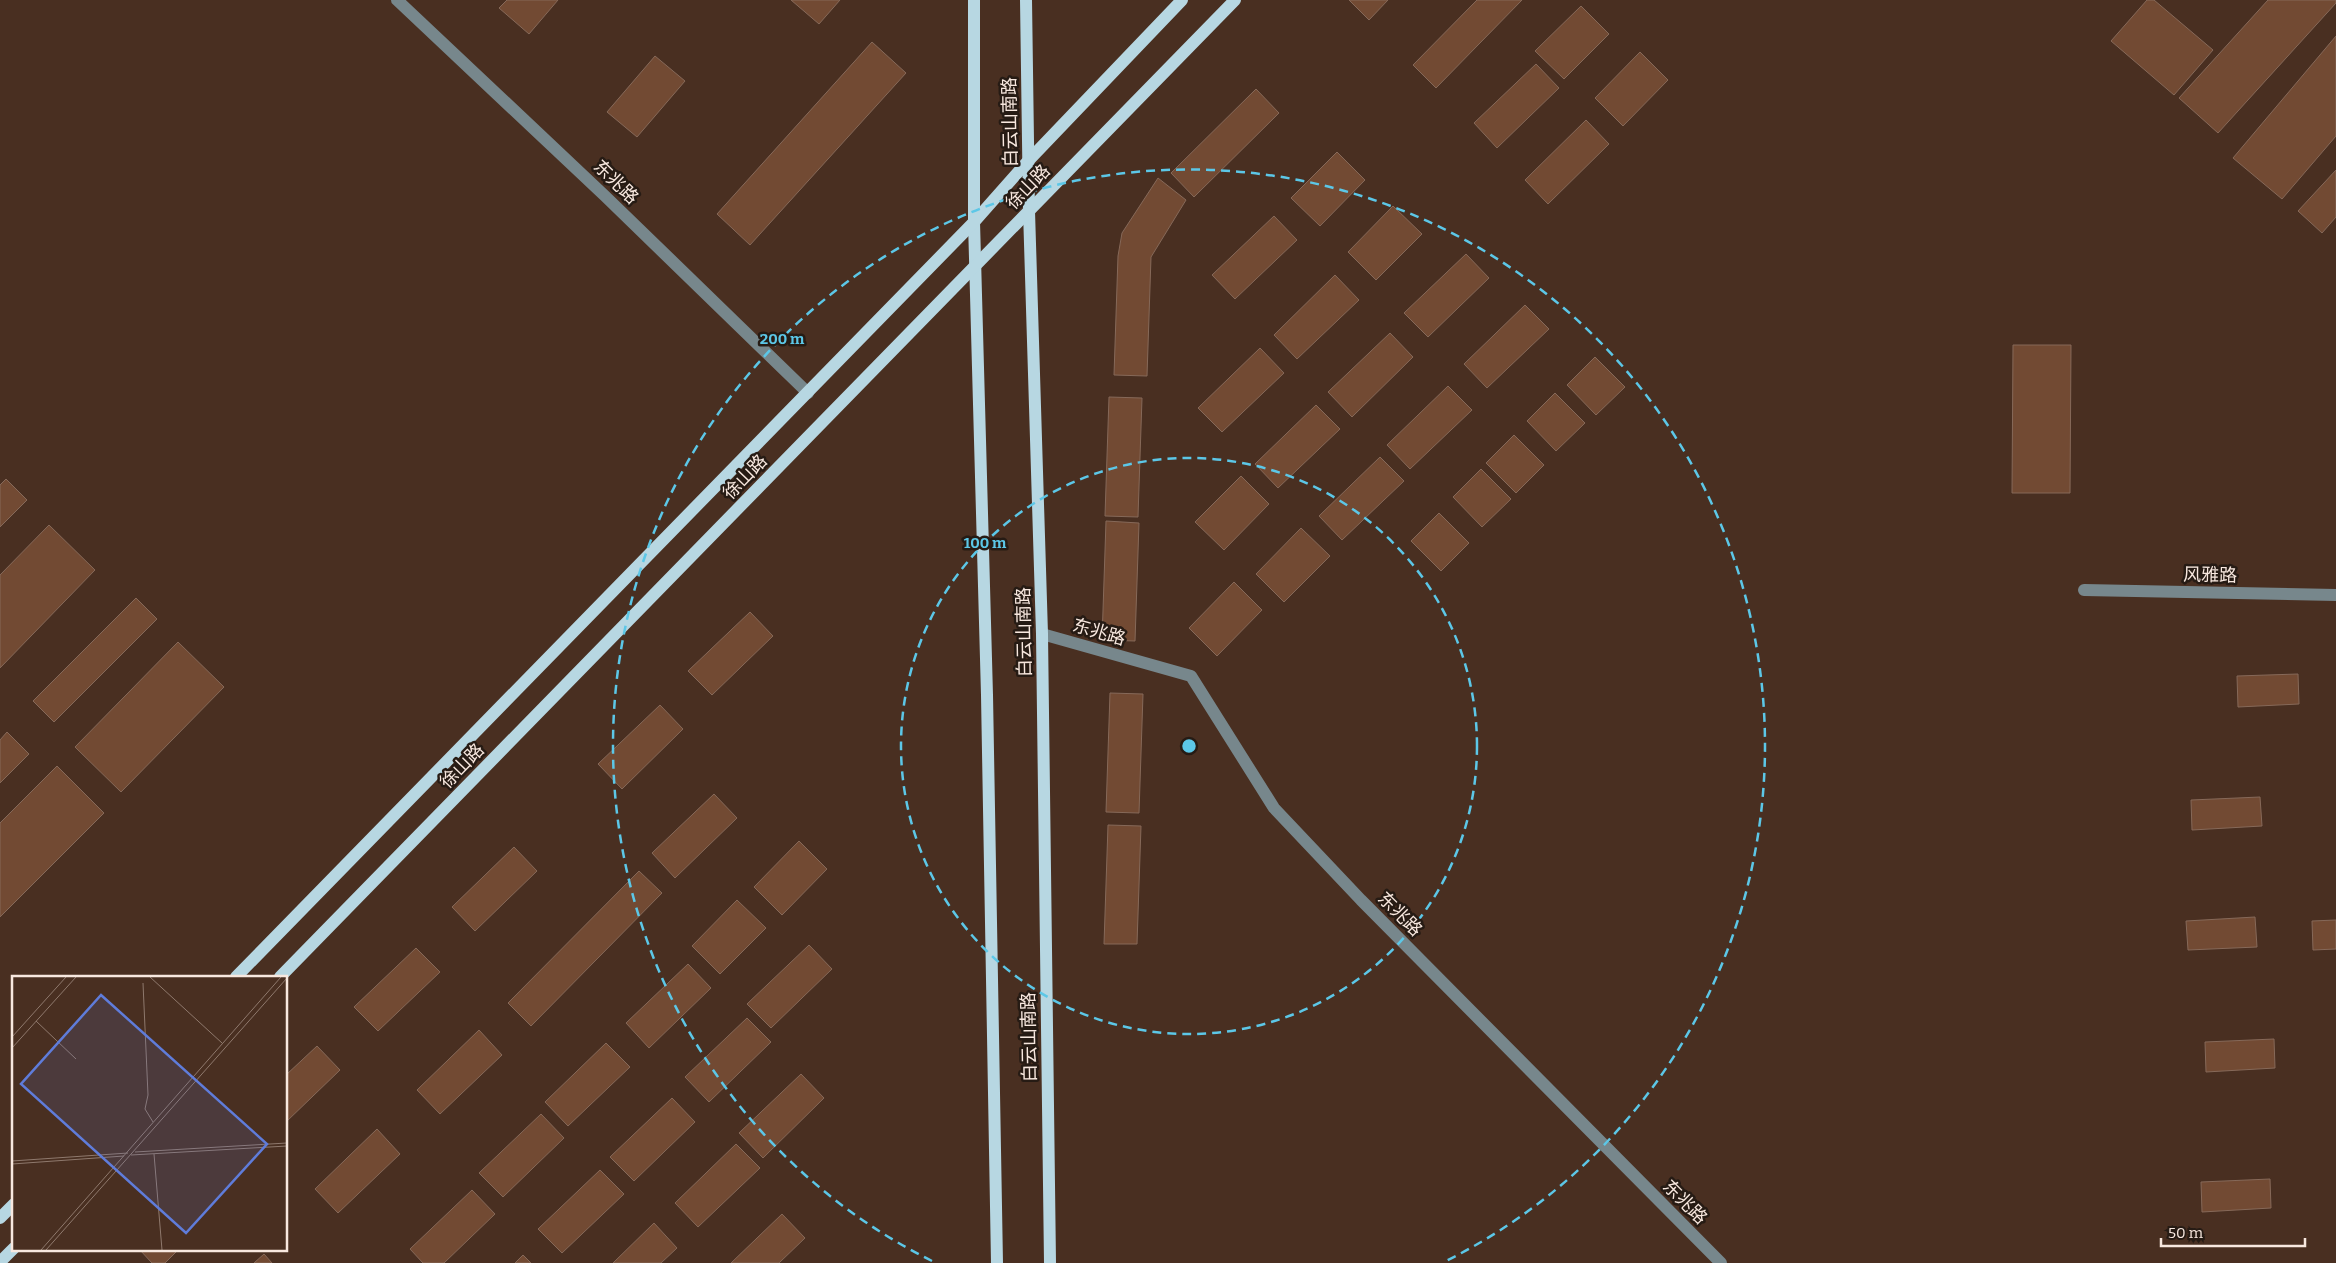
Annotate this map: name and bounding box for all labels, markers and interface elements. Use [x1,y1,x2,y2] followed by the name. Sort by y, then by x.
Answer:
[998,77,1022,167] street label: 白云山南路
[589,155,643,209] street label: 东兆路
[1001,160,1055,214] street label: 徐山路
[760,330,805,348] text: 200 m
[718,450,772,504] street label: 徐山路
[964,534,1007,552] text: 100 m
[2183,564,2237,586] street label: 风雅路
[1012,587,1036,677] street label: 白云山南路
[1070,614,1128,650] street label: 东兆路
[1180,737,1198,755] centre of rings
[435,739,489,793] street label: 徐山路
[1373,887,1427,941] street label: 东兆路
[12,976,288,1250] inset map
[1017,992,1041,1082] street label: 白云山南路
[1658,1175,1712,1229] street label: 东兆路
[2161,1216,2305,1248] scale bar
[2168,1224,2204,1242] text: 50 m

